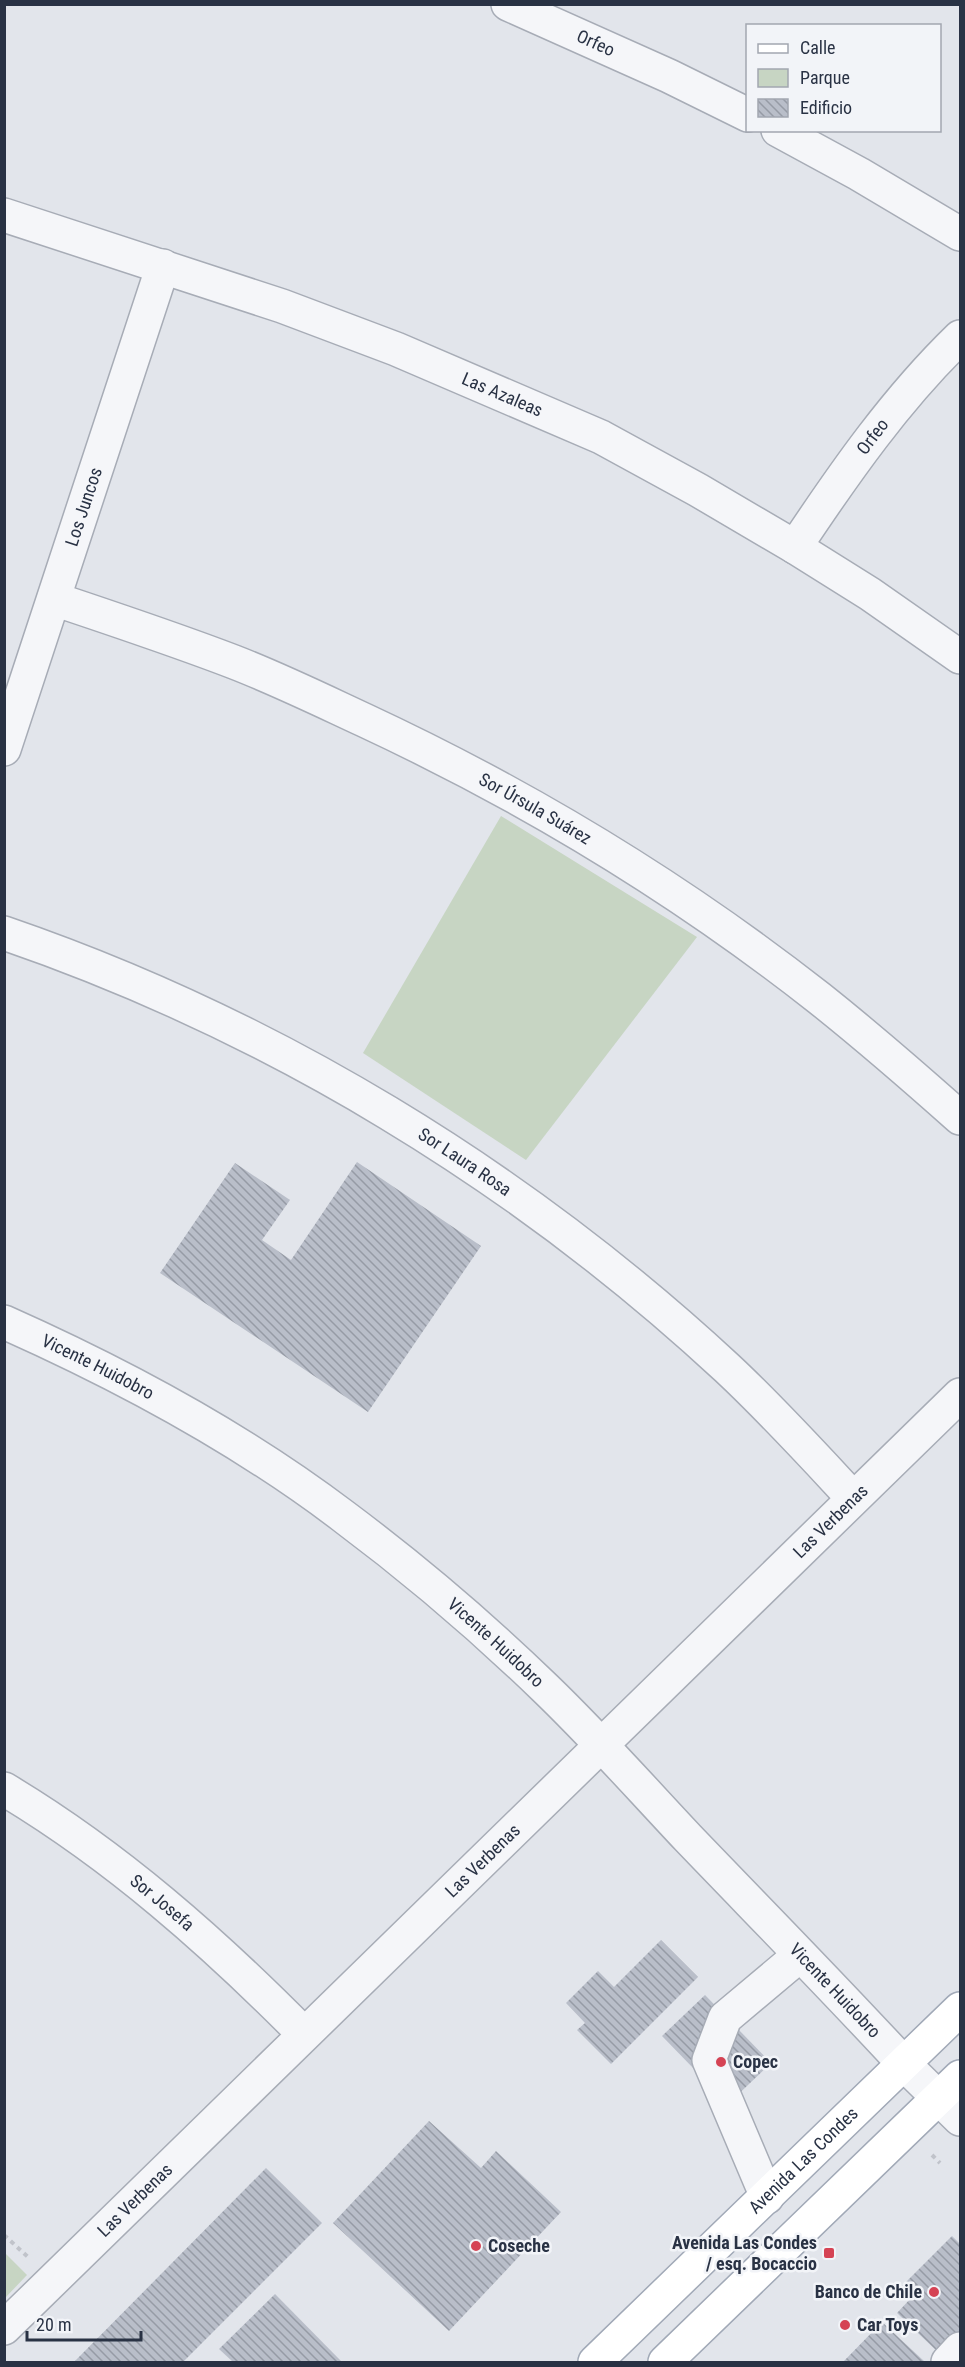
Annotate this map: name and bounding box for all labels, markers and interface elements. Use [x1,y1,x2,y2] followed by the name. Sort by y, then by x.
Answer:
[746,24,941,132] legend
[574,25,618,60] street label: Orfeo
[800,37,836,58] text: Calle
[800,67,850,88] text: Parque
[800,97,852,118] text: Edificio
[459,368,546,421] street label: Las Azaleas
[852,414,893,458] street label: Orfeo
[61,465,106,549] street label: Los Juncos
[476,768,595,849] street label: Sor Úrsula Suárez
[415,1123,516,1200] street label: Sor Laura Rosa
[38,1330,158,1403] street label: Vicente Huidobro
[789,1480,872,1562] street label: Las Verbenas
[444,1593,549,1691] street label: Vicente Huidobro
[441,1819,524,1901] street label: Las Verbenas
[126,1870,199,1935] street label: Sor Josefa
[785,1939,885,2042] street label: Vicente Huidobro
[733,2051,778,2072] place label: Copec
[714,2055,728,2069] marker: Copec
[744,2103,862,2218] street label: Avenida Las Condes
[93,2159,176,2241] street label: Las Verbenas
[672,2232,817,2274] place label: Avenida Las Condes / esq. Bocaccio
[488,2235,550,2256] place label: Coseche
[469,2239,483,2253] marker: Coseche
[822,2246,836,2260] marker: Avenida Las Condes / esq. Bocaccio
[815,2281,922,2302] place label: Banco de Chile
[927,2285,941,2299] marker: Banco de Chile
[27,2304,141,2342] scale bar
[36,2314,71,2335] text: 20 m
[857,2314,918,2335] place label: Car Toys
[838,2318,852,2332] marker: Car Toys

